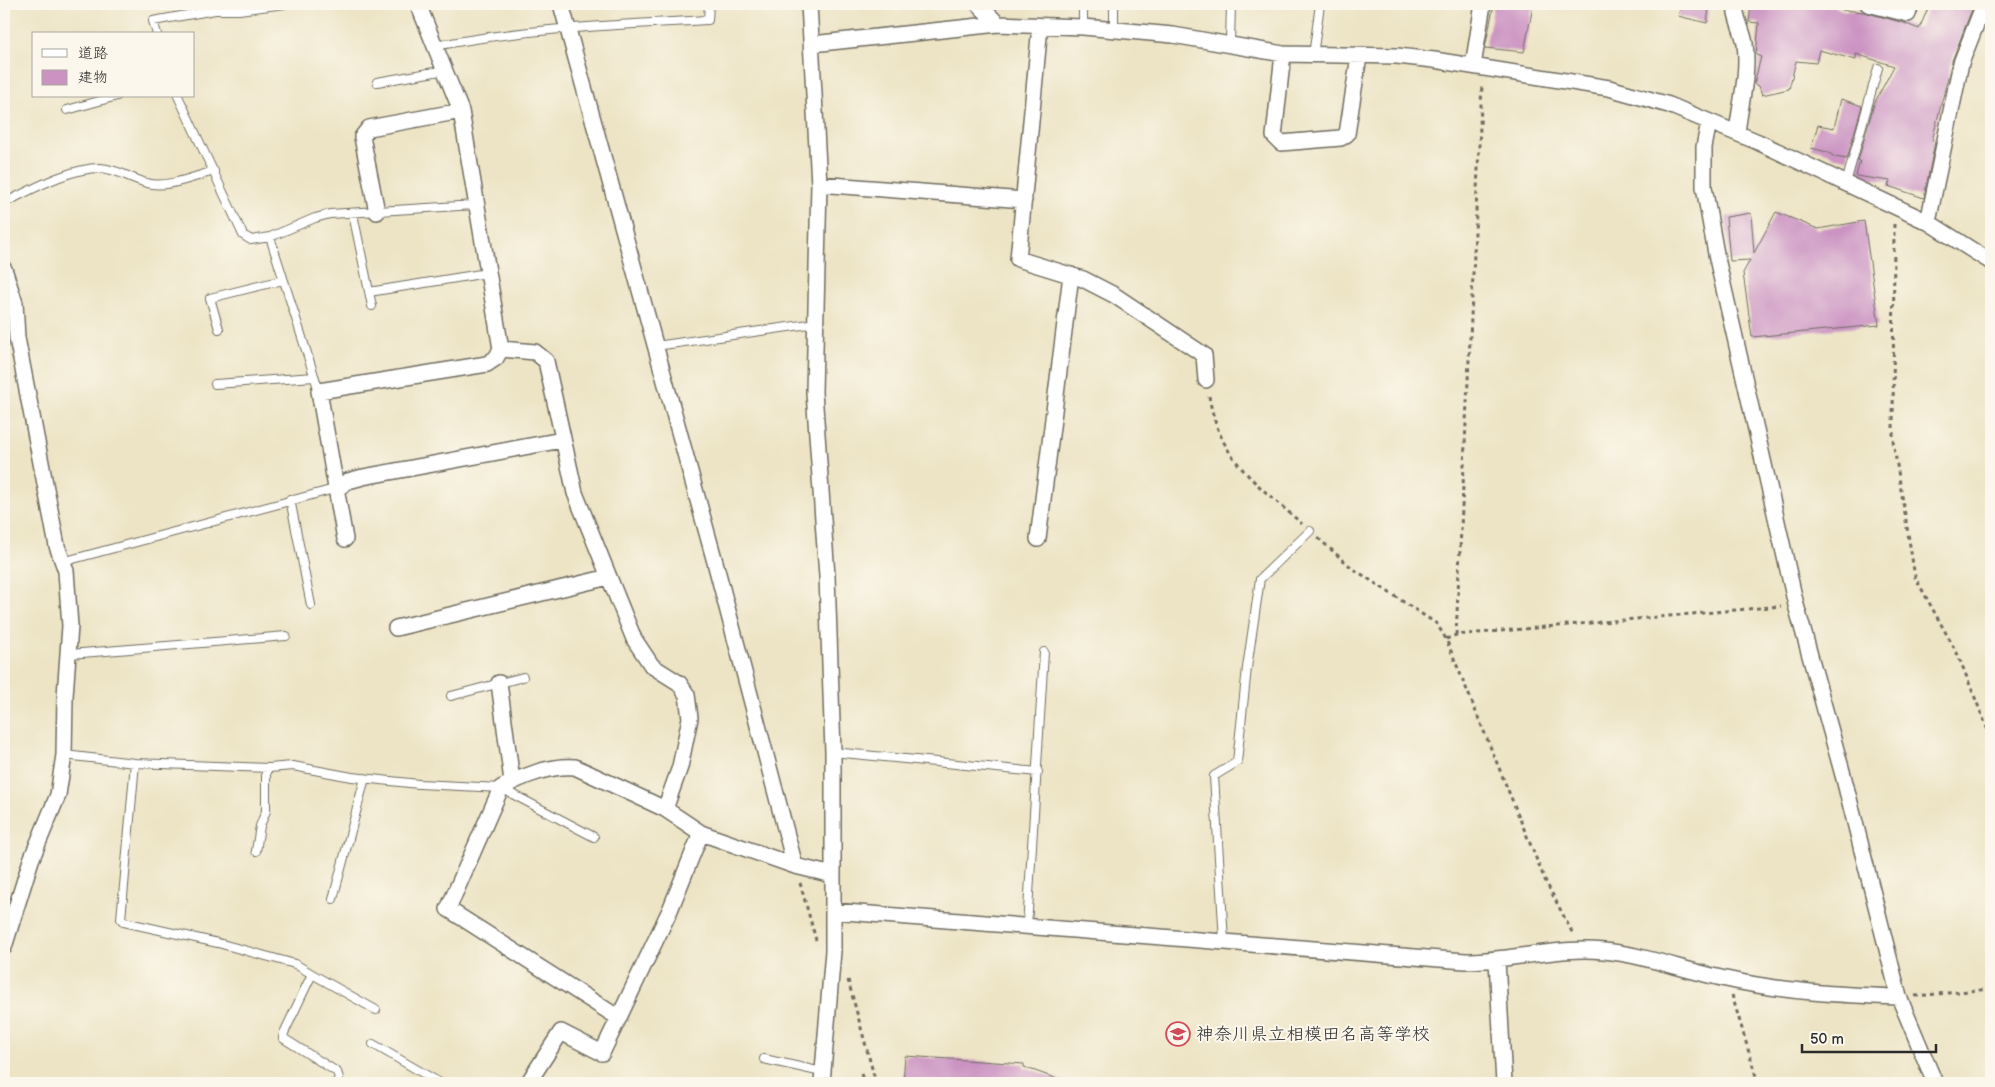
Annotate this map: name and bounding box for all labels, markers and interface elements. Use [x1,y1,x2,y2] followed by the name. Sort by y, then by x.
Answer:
[32,32,195,98] legend
[78,44,108,63] text: 道路
[78,68,108,87] text: 建物
[1165,1021,1191,1047] school or university icon: 神奈川県立相模田名高等学校
[1802,1022,1936,1054] scale bar
[1196,1024,1430,1045] place label: 神奈川県立相模田名高等学校
[1810,1030,1844,1049] text: 50 m

